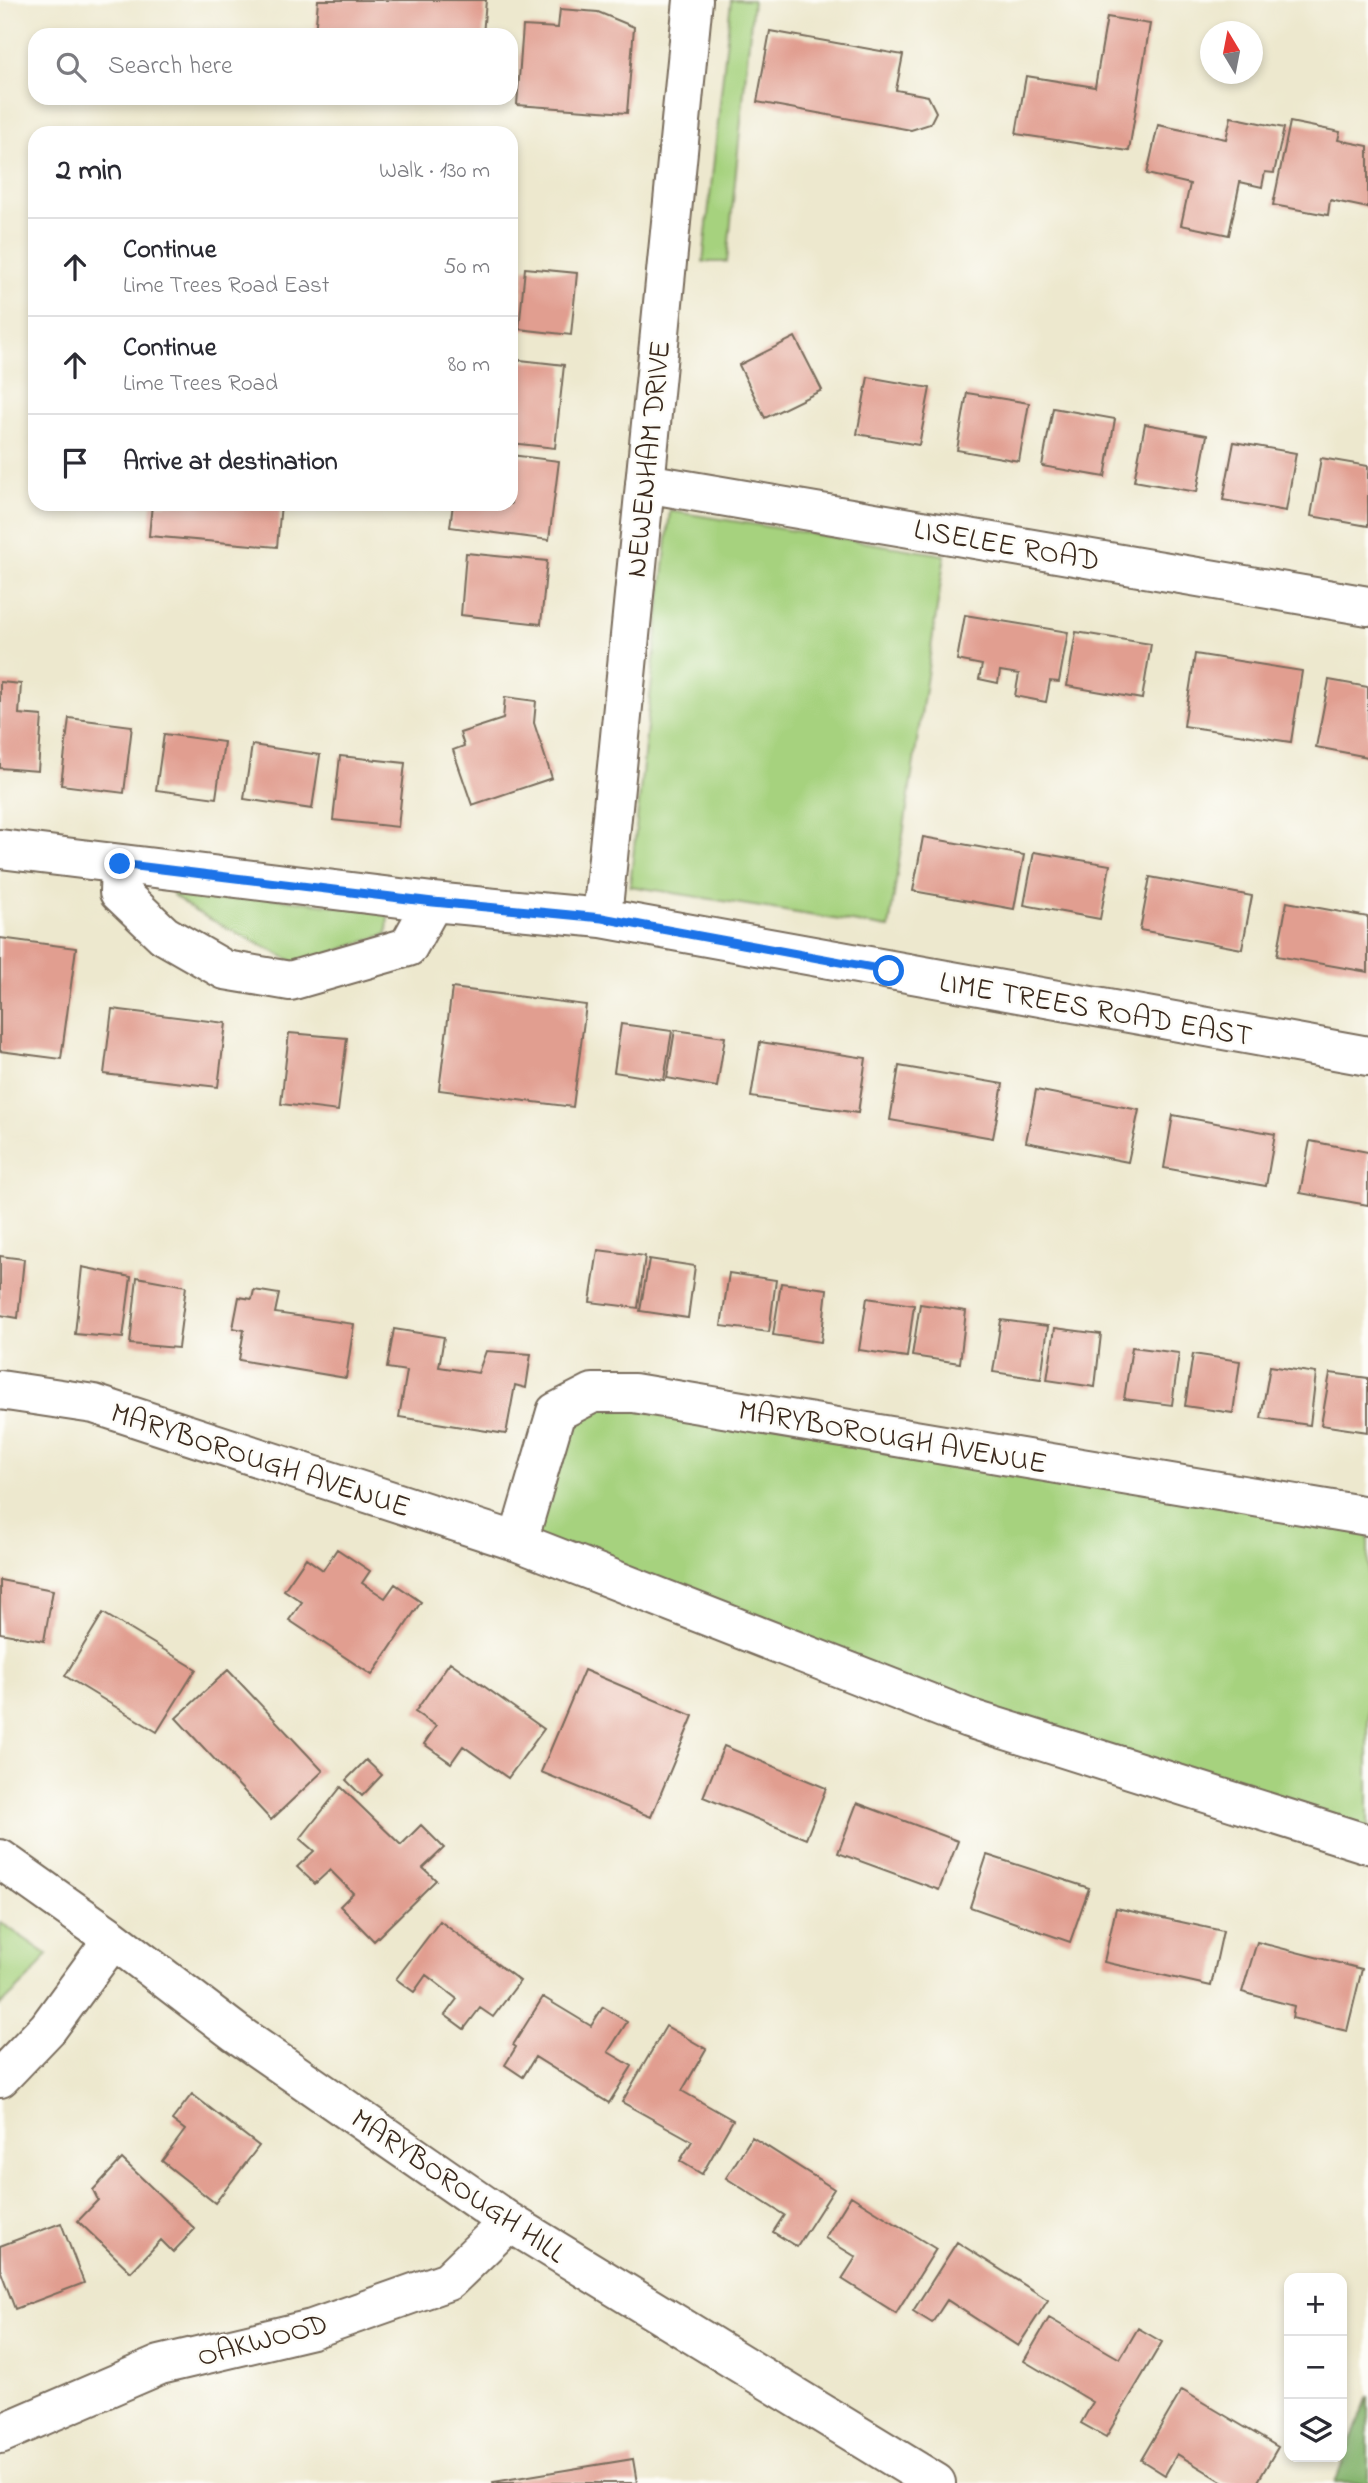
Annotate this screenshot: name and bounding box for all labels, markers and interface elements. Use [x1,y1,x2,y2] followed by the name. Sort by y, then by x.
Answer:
[1200,21,1263,84] north arrow
[28,28,518,105] search box
[52,48,90,86] icon: search
[108,48,233,86] text: Search here
[56,150,122,194] text: 2 min
[379,155,490,188] text: Walk · 130 m
[123,232,216,270] text: Continue
[56,248,94,286] icon: ahead
[443,251,490,284] text: 50 m
[123,270,330,303] text: Lime Trees Road East
[123,330,216,368] text: Continue
[616,339,684,580] street label: NEWENHAM DRIVE
[56,346,94,384] icon: ahead
[448,349,490,382] text: 80 m
[123,368,278,401] text: Lime Trees Road
[56,444,94,482] icon: arrive
[123,444,338,482] text: Arrive at destination
[910,509,1103,585] street label: LISELEE ROAD
[104,848,135,879] route end
[873,955,904,986] route start
[936,962,1255,1060] street label: LIME TREES ROAD EAST
[735,1390,1050,1488] street label: MARYBOROUGH AVENUE
[105,1393,416,1531] street label: MARYBOROUGH AVENUE
[341,2099,574,2276] street label: MARYBOROUGH HILL
[1284,2273,1347,2462] map controls
[1284,2273,1347,2336] button: +
[193,2303,333,2380] street label: OAKWOOD
[1284,2336,1347,2399] button: −
[1284,2399,1347,2462] button: layers

